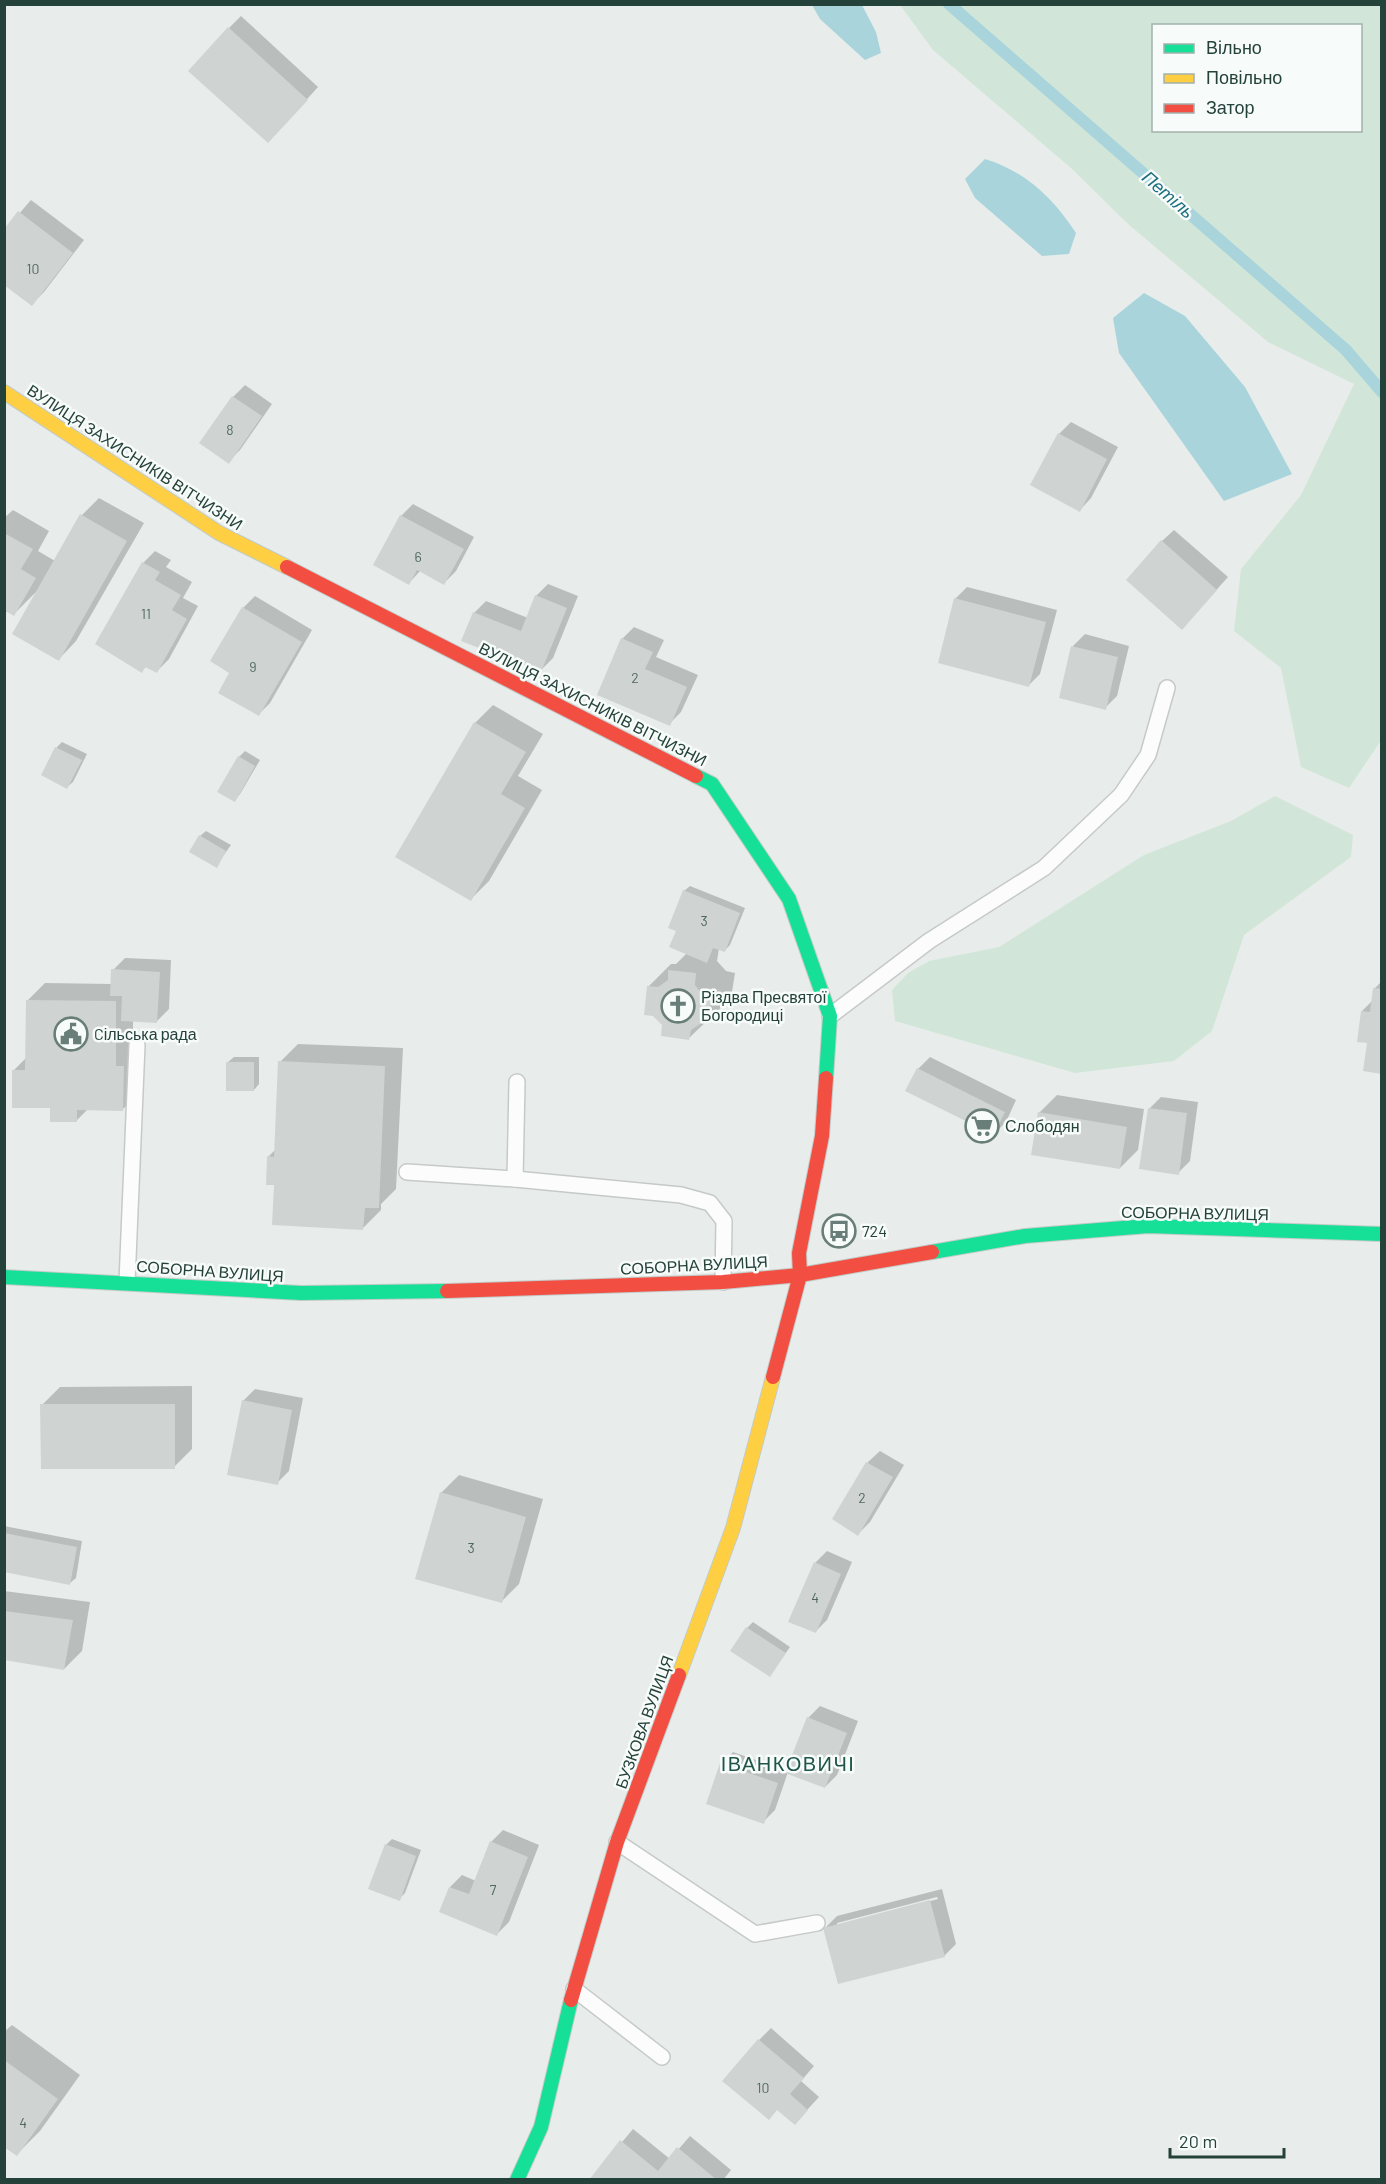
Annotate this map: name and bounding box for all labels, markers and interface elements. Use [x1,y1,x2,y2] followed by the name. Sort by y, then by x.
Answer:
[1152,24,1362,132] legend
[1206,36,1262,58] text: Вільно
[1206,66,1282,88] text: Повільно
[1206,96,1255,118] text: Затор
[1138,166,1199,223] water label: Петіль
[27,260,39,277] house number: 10
[24,380,246,533] street label: ВУЛИЦЯ ЗАХИСНИКІВ ВІТЧИЗНИ
[226,421,234,438] house number: 8
[414,548,422,565] house number: 6
[141,605,151,622] house number: 11
[476,638,710,769] street label: ВУЛИЦЯ ЗАХИСНИКІВ ВІТЧИЗНИ
[249,658,257,675] house number: 9
[631,669,639,686] house number: 2
[700,912,708,929] house number: 3
[701,987,827,1024] place label: Різдва Пресвятої Богородиці
[660,988,696,1024] church icon: Різдва Пресвятої Богородиці
[53,1016,89,1052] public building icon: Cільська рада
[94,1024,197,1043] place label: Cільська рада
[964,1108,1000,1144] supermarket icon: Слободян
[1005,1116,1080,1135] place label: Слободян
[1121,1202,1269,1223] street label: СОБОРНА ВУЛИЦЯ
[821,1213,857,1249] bus stop icon: 724
[862,1221,887,1240] place label: 724
[620,1251,768,1278] street label: СОБОРНА ВУЛИЦЯ
[136,1256,284,1285] street label: СОБОРНА ВУЛИЦЯ
[858,1489,866,1506] house number: 2
[467,1539,475,1556] house number: 3
[811,1589,819,1606] house number: 4
[611,1653,676,1791] street label: БУЗКОВА ВУЛИЦЯ
[721,1751,855,1775] district label: ІВАНКОВИЧІ
[490,1881,497,1898] house number: 7
[757,2079,769,2096] house number: 10
[19,2114,27,2131] house number: 4
[1170,2121,1284,2159] scale bar
[1179,2130,1217,2152] text: 20 m

